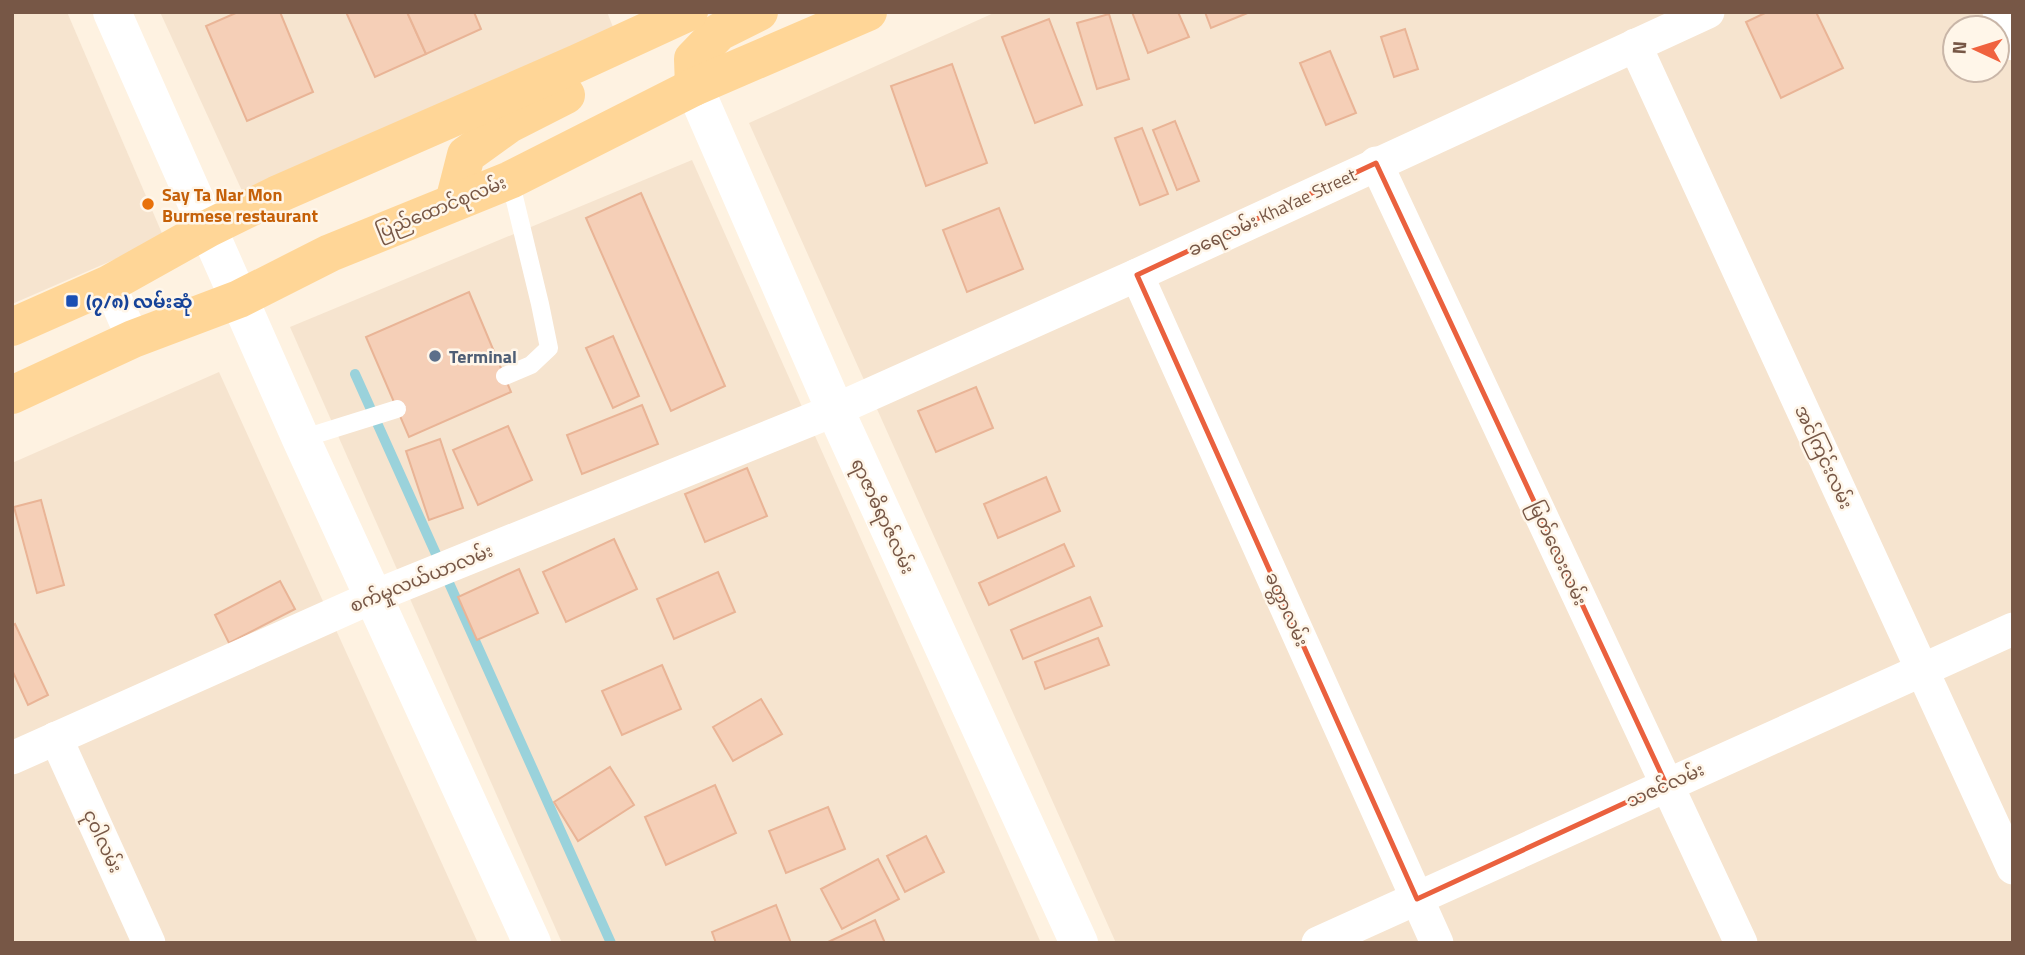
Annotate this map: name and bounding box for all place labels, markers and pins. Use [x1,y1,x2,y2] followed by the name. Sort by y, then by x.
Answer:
[162,181,318,229] place label: Say Ta Nar Mon Burmese restaurant
[140,196,156,212] marker: Say Ta Nar Mon Burmese restaurant
[86,288,193,316] place label: (၇/၈) လမ်းဆုံ
[64,293,80,309] marker: (၇/၈) လမ်းဆုံ
[449,343,517,370] place label: Terminal
[427,348,443,364] marker: Terminal

